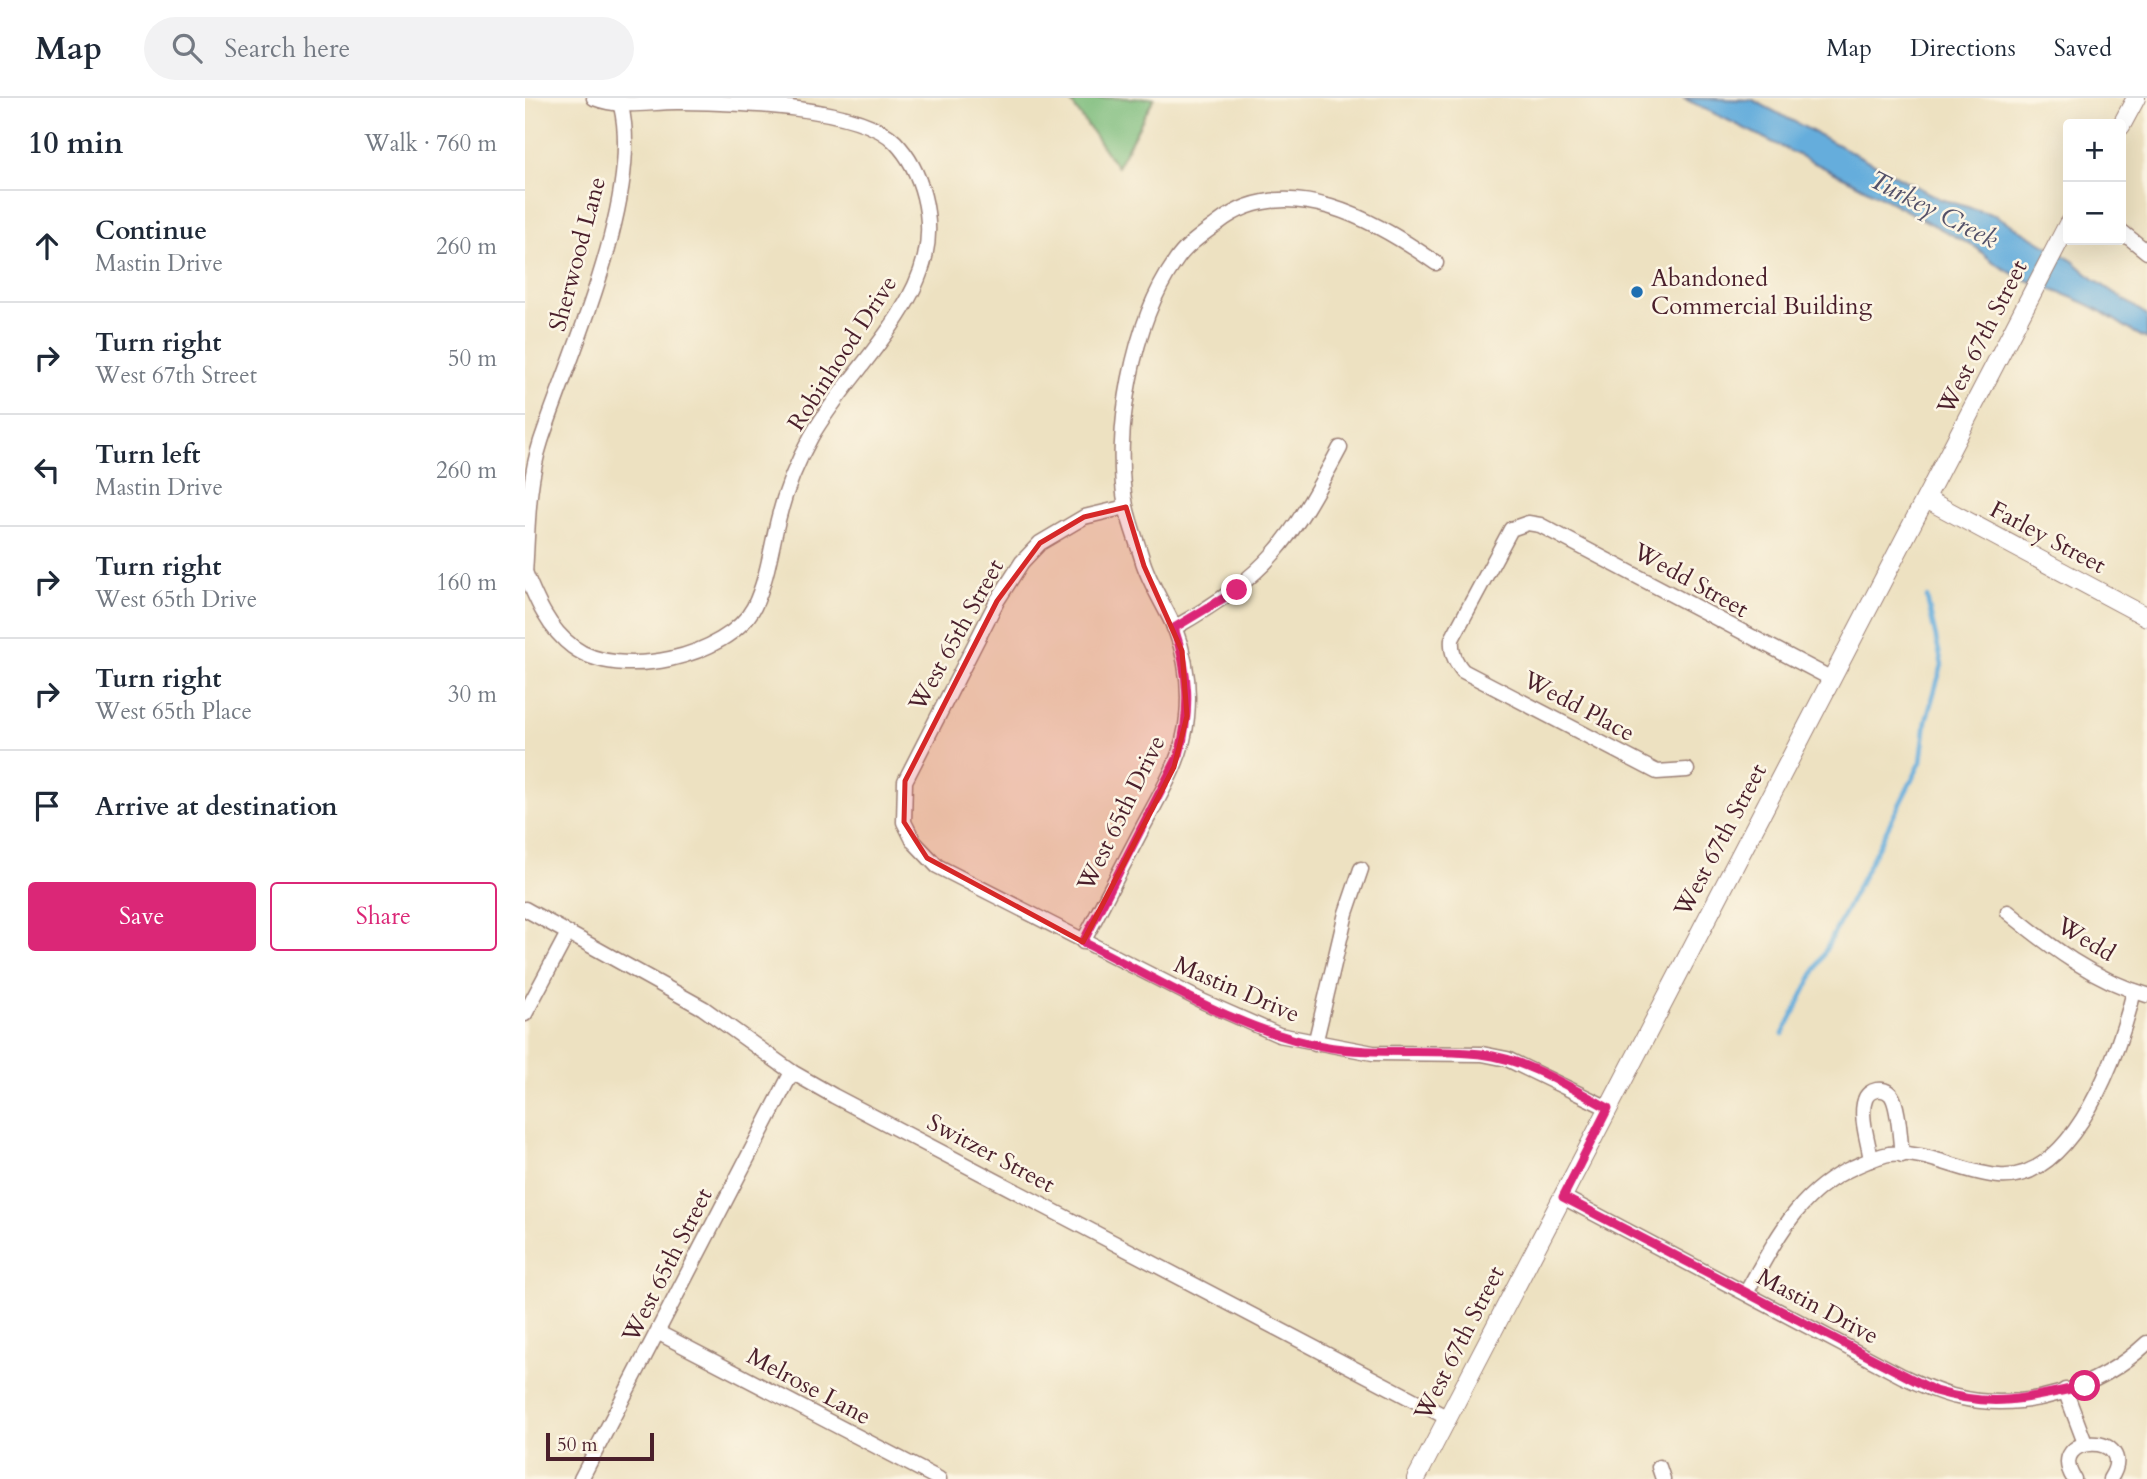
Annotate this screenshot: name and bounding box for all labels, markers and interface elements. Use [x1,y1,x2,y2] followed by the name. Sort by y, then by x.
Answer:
[144,17,634,80] search box
[35,26,102,71] text: Map
[168,29,206,67] icon: search
[224,31,350,66] text: Search here
[1826,32,1872,65] text: Map
[1910,32,2016,65] text: Directions
[2054,32,2112,65] text: Saved
[2063,119,2126,245] map controls
[2063,119,2126,182] button: +
[28,123,123,164] text: 10 min
[364,128,497,159] text: Walk · 760 m
[1864,162,2004,257] water label: Turkey Creek
[541,173,614,335] street label: Sherwood Lane
[2063,182,2126,245] button: −
[95,213,207,248] text: Continue
[28,227,66,265] icon: ahead
[436,231,497,262] text: 260 m
[95,248,223,279] text: Mastin Drive
[1929,254,2036,421] street label: West 67th Street
[1651,262,1873,323] place label: Abandoned Commercial Building
[780,269,905,437] street label: Robinhood Drive
[1629,284,1645,300] marker: Abandoned Commercial Building
[95,325,222,360] text: Turn right
[28,339,66,377] icon: right
[448,343,497,374] text: 50 m
[95,360,257,391] text: West 67th Street
[95,437,200,472] text: Turn left
[28,451,66,489] icon: left
[436,455,497,486] text: 260 m
[95,472,223,503] text: Mastin Drive
[1984,493,2112,582] street label: Farley Street
[1626,535,1755,626] street label: Wedd Street
[95,549,222,584] text: Turn right
[901,553,1012,718] street label: West 65th Street
[28,563,66,601] icon: right
[436,567,497,598] text: 160 m
[1221,574,1252,605] route end
[95,584,257,615] text: West 65th Drive
[95,661,222,696] text: Turn right
[1516,663,1640,750] street label: Wedd Place
[28,675,66,713] icon: right
[448,679,497,710] text: 30 m
[95,696,252,727] text: West 65th Place
[1069,730,1173,897] street label: West 65th Drive
[1666,758,1775,923] street label: West 67th Street
[28,787,66,825] icon: arrive
[95,789,338,824] text: Arrive at destination
[28,882,256,951] button: Save
[270,882,497,951] button: Share
[2049,909,2121,970] street label: Wedd
[1169,948,1305,1031] street label: Mastin Drive
[921,1106,1061,1201] street label: Switzer Street
[614,1182,721,1349] street label: West 65th Street
[1406,1260,1513,1427] street label: West 67th Street
[1751,1261,1884,1352] street label: Mastin Drive
[741,1340,877,1433] street label: Melrose Lane
[2069,1370,2100,1401] route start
[546,1430,655,1462] scale bar
[557,1432,598,1458] text: 50 m

